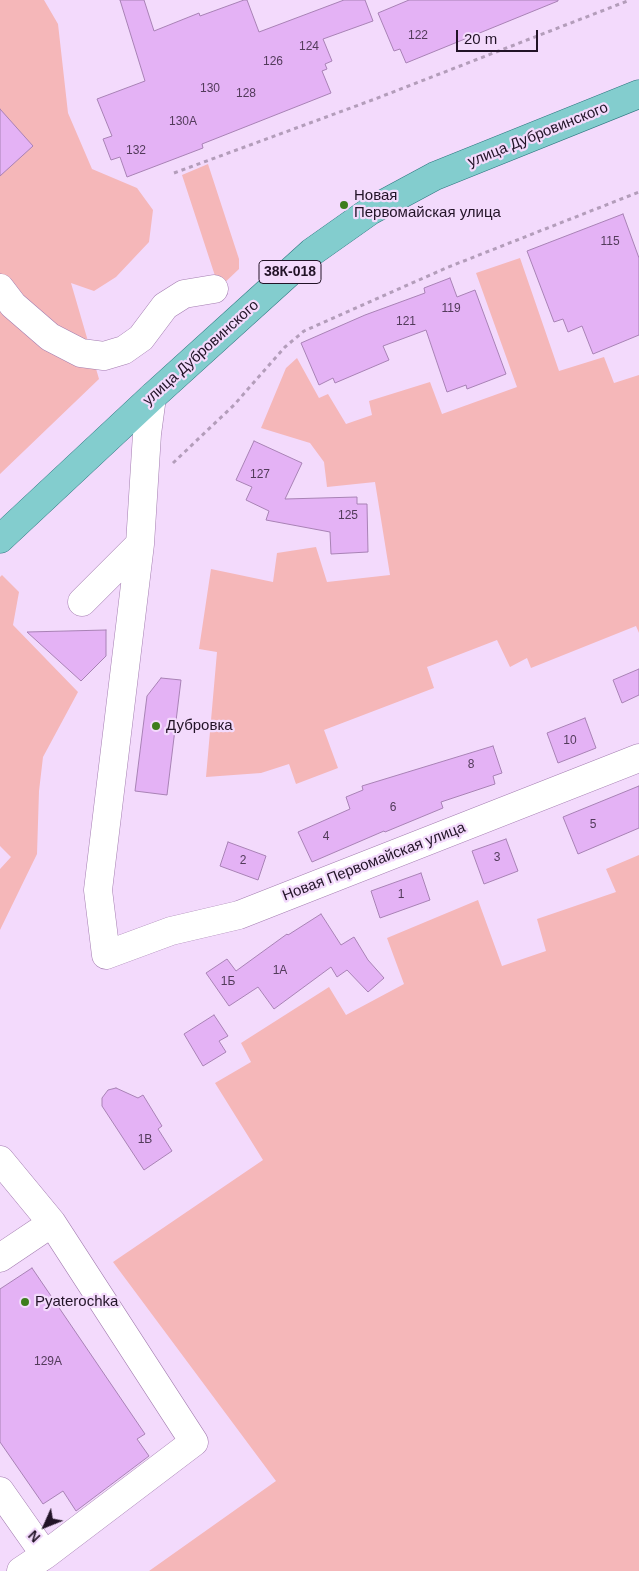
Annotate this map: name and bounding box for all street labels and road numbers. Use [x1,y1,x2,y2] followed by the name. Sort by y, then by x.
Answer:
[465,99,611,171] street label: улица Дубровинского
[259,260,321,284] road number: 38К-018
[139,296,263,410] street label: улица Дубровинского
[280,819,468,905] street label: Новая Первомайская улица

